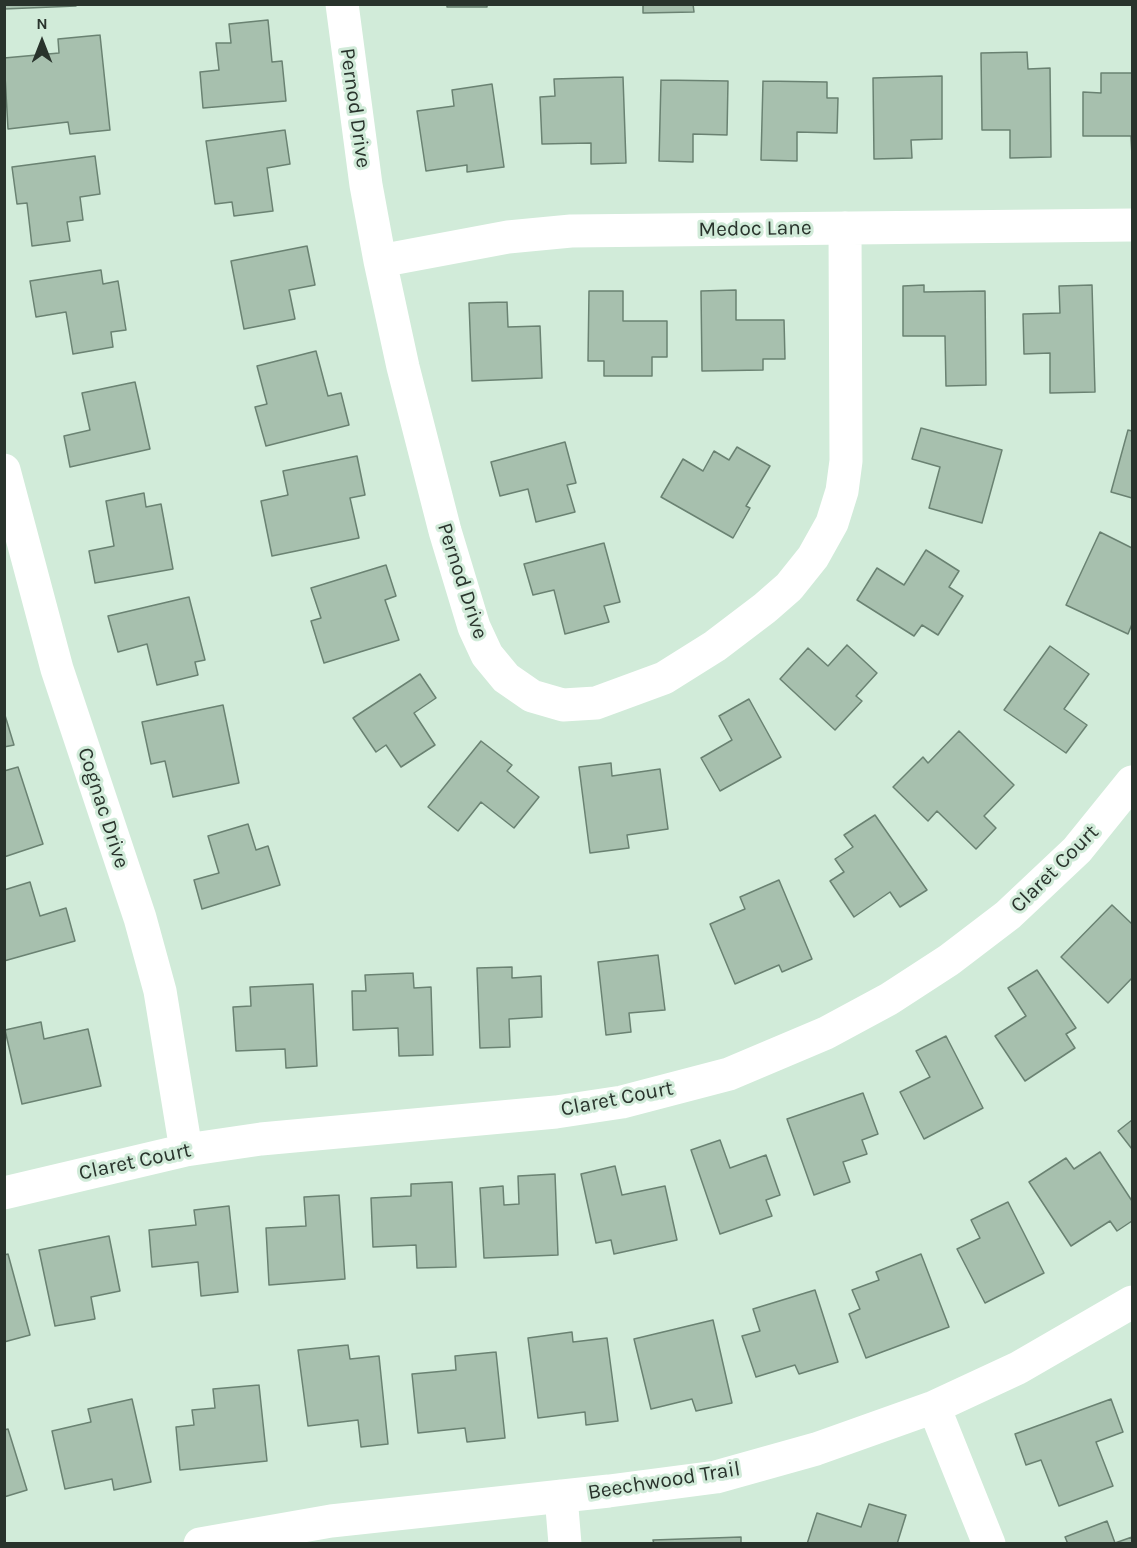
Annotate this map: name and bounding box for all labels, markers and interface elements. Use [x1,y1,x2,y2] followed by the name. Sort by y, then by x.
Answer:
[12,12,72,72] north arrow
[36,14,48,33] text: N
[334,47,376,169] street label: Pernod Drive
[698,215,812,243] street label: Medoc Lane
[431,520,493,642] street label: Pernod Drive
[72,745,134,871] street label: Cognac Drive
[1006,820,1104,918] street label: Claret Court
[559,1076,675,1122] street label: Claret Court
[77,1138,193,1186] street label: Claret Court
[586,1457,742,1505] street label: Beechwood Trail

